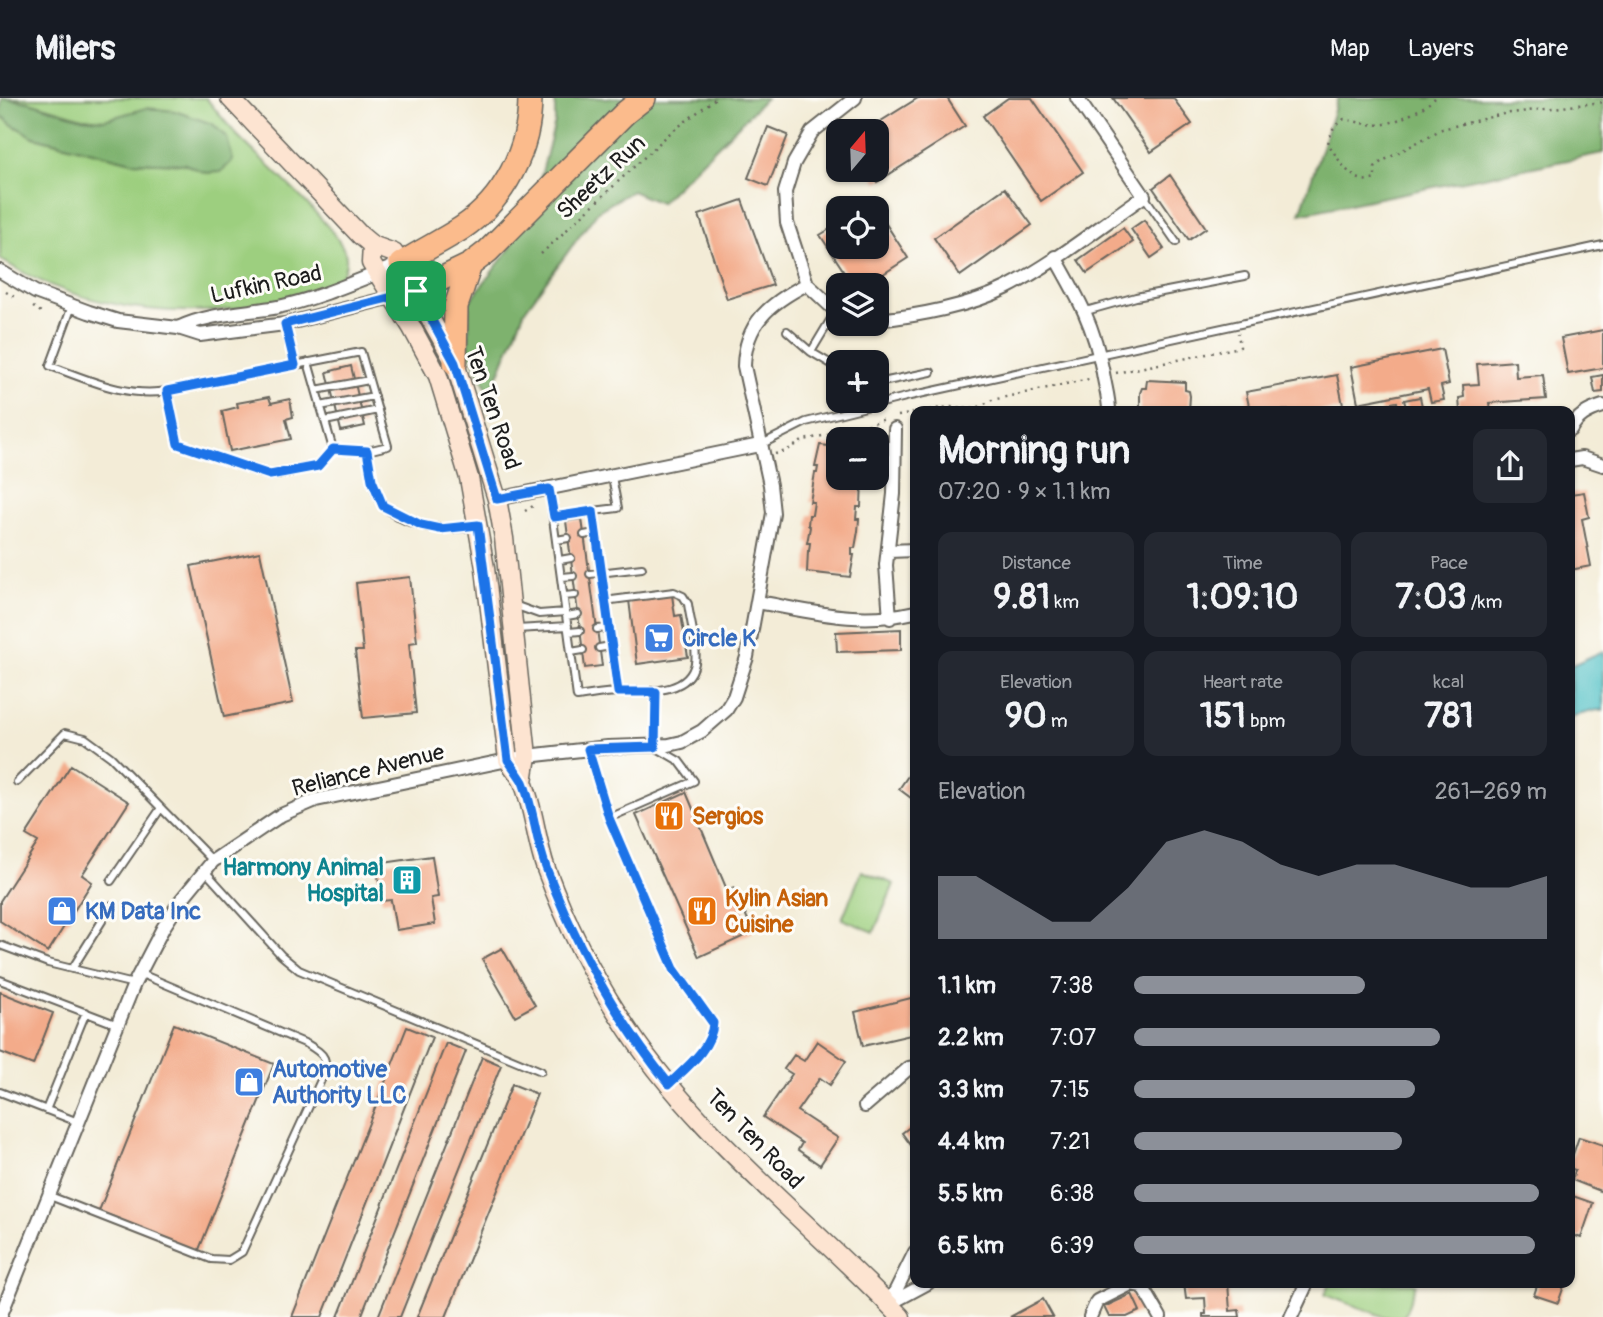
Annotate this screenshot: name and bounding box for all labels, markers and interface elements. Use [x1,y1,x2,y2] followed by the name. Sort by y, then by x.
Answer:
[35,28,115,69] text: Milers
[1330,34,1370,63] text: Map
[1408,34,1474,63] text: Layers
[1512,34,1568,63] text: Share
[826,119,889,182] north arrow
[826,119,889,490] map controls
[551,129,651,225] street label: Sheetz Run
[826,196,889,259] button: locate
[208,258,324,310] street label: Lufkin Road
[386,261,446,321] pin
[397,272,435,310] icon: arrive
[826,273,889,336] button: layers
[458,343,528,473] street label: Ten Ten Road
[826,350,889,413] button: +
[826,427,889,490] button: −
[938,427,1130,475] text: Morning run
[1473,429,1547,503] button: share
[938,477,1111,506] text: 07:20 · 9 × 1.1 km
[1001,551,1071,575] text: Distance
[1223,551,1262,575] text: Time
[1430,551,1468,575] text: Pace
[993,575,1050,619] text: 9.81
[1187,575,1298,619] text: 1:09:10
[1395,575,1467,619] text: 7:03
[1050,590,1079,614] text: km
[1467,590,1502,614] text: /km
[642,621,676,655] supermarket icon: Circle K
[682,624,756,653] place label: Circle K
[1000,670,1072,694] text: Elevation
[1202,670,1283,694] text: Heart rate
[1433,670,1464,694] text: kcal
[1005,694,1047,738] text: 90
[1200,694,1246,738] text: 151
[1424,694,1474,738] text: 781
[1047,709,1068,733] text: m
[1246,709,1285,733] text: bpm
[289,737,448,803] street label: Reliance Avenue
[938,777,1026,806] text: Elevation
[1435,777,1547,806] text: 261–269 m
[652,799,686,833] restaurant icon: Sergios
[692,802,764,831] place label: Sergios
[223,853,384,908] place label: Harmony Animal Hospital
[390,863,424,897] building icon: Harmony Animal Hospital
[725,884,828,939] place label: Kylin Asian Cuisine
[45,894,79,928] shop icon: KM Data Inc
[685,894,719,928] restaurant icon: Kylin Asian Cuisine
[85,897,201,926] place label: KM Data Inc
[938,971,996,1000] text: 1.1 km
[1050,971,1093,1000] text: 7:38
[938,1023,1004,1052] text: 2.2 km
[1050,1023,1096,1052] text: 7:07
[272,1055,407,1110] place label: Automotive Authority LLC
[232,1065,266,1099] shop icon: Automotive Authority LLC
[938,1075,1004,1104] text: 3.3 km
[1050,1075,1090,1104] text: 7:15
[700,1083,810,1195] street label: Ten Ten Road
[938,1127,1005,1156] text: 4.4 km
[1050,1127,1090,1156] text: 7:21
[938,1179,1003,1208] text: 5.5 km
[1050,1179,1094,1208] text: 6:38
[938,1231,1004,1260] text: 6.5 km
[1050,1231,1094,1260] text: 6:39

